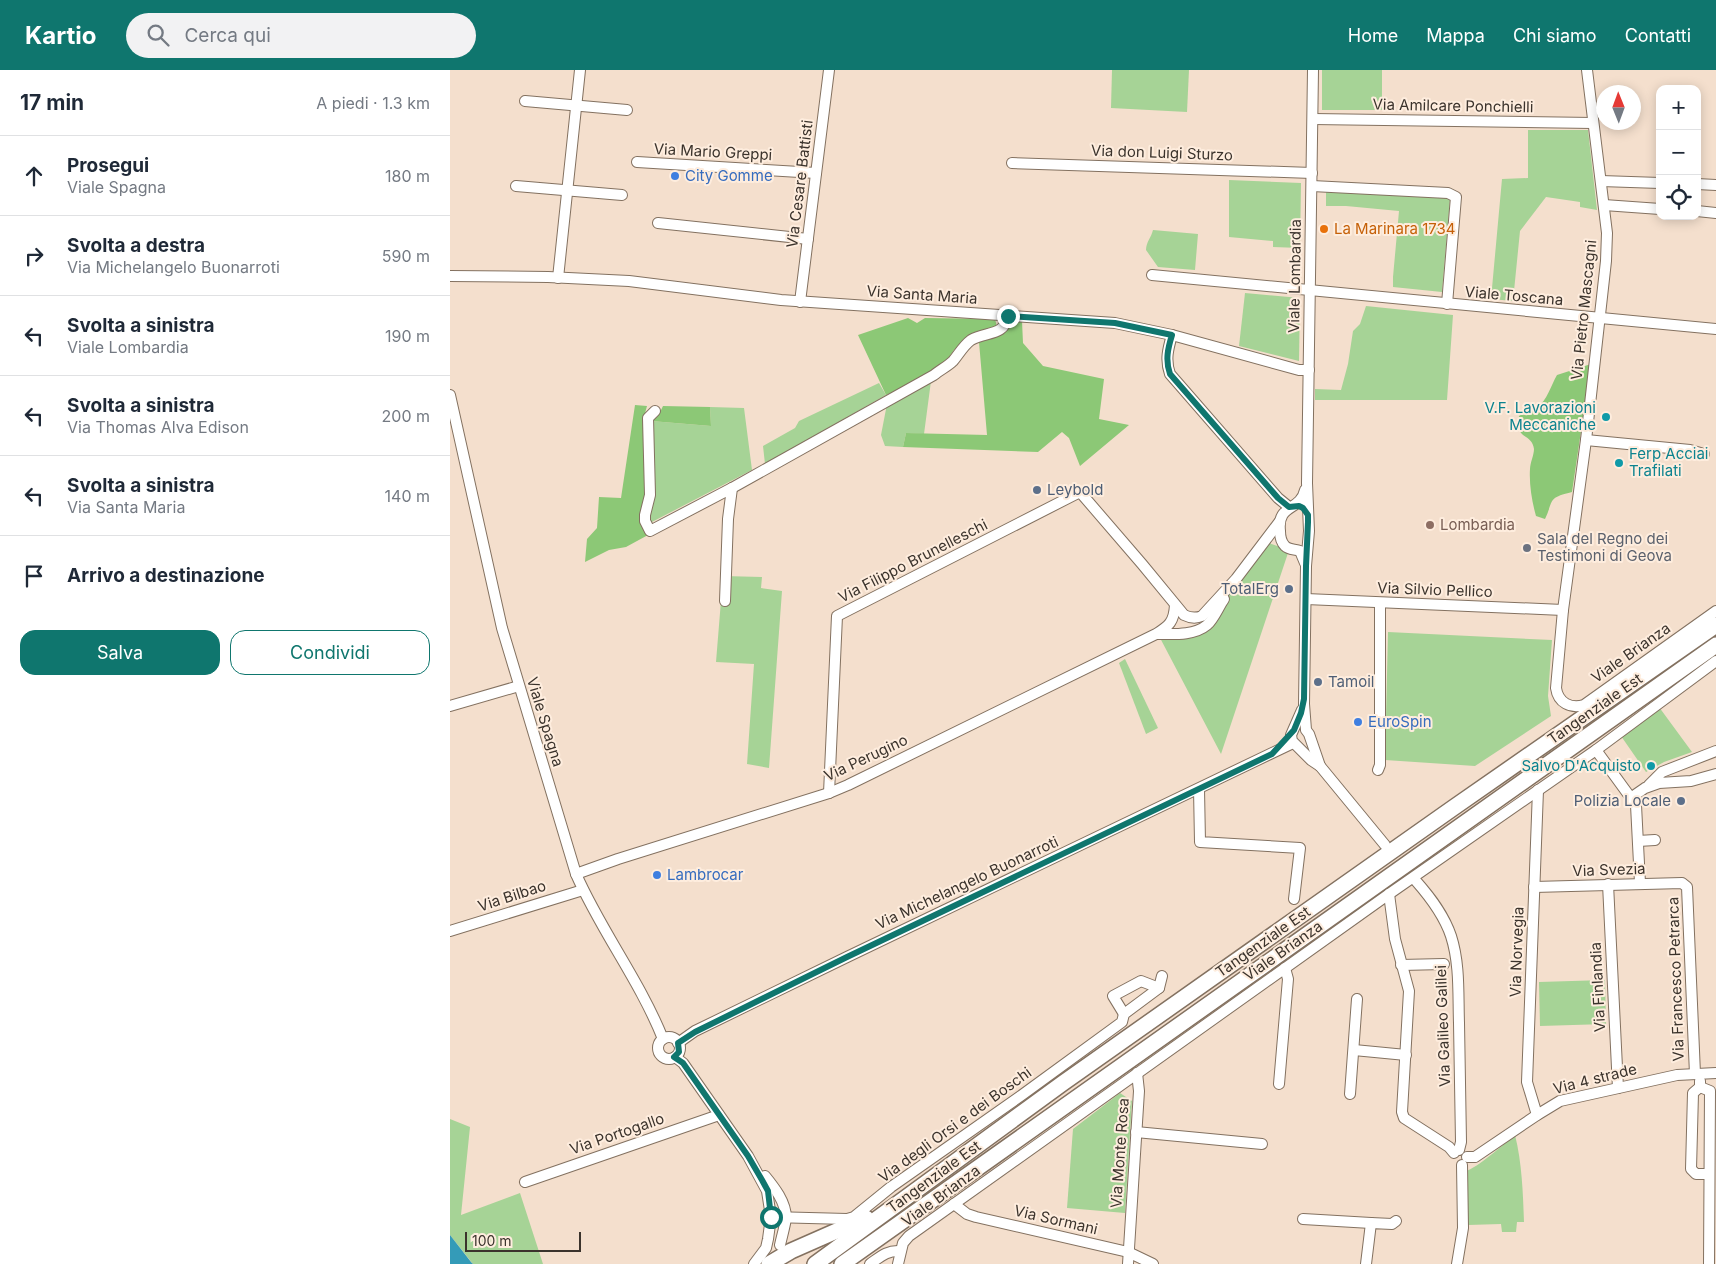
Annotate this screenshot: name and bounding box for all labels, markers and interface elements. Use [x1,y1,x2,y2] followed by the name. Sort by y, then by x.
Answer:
[126,13,476,58] search box
[25,21,96,50] text: Kartio
[144,21,172,49] icon: search
[184,24,271,47] text: Cerca qui
[1348,25,1398,46] text: Home
[1426,25,1485,46] text: Mappa
[1513,25,1597,46] text: Chi siamo
[1625,25,1691,46] text: Contatti
[1596,85,1641,130] north arrow
[1656,85,1701,220] map controls
[1656,85,1701,130] button: +
[20,90,84,115] text: 17 min
[316,93,430,113] text: A piedi · 1.3 km
[1372,95,1534,116] street label: Via Amilcare Ponchielli
[782,119,817,249] street label: Via Cesare Battisti
[1656,130,1701,175] button: −
[653,139,773,164] street label: Via Mario Greppi
[1091,141,1233,164] street label: Via don Luigi Sturzo
[67,154,149,177] text: Prosegui
[20,162,48,190] icon: ahead
[385,166,430,186] text: 180 m
[685,166,773,185] place label: City Gomme
[669,170,681,182] marker: City Gomme
[1656,175,1701,220] button: locate
[67,177,166,197] text: Viale Spagna
[1284,219,1305,333] street label: Viale Lombardia
[1334,219,1455,238] place label: La Marinara 1734
[1318,223,1330,235] marker: La Marinara 1734
[67,234,205,257] text: Svolta a destra
[1567,239,1600,381] street label: Via Pietro Mascagni
[20,242,48,270] icon: right
[382,246,430,266] text: 590 m
[67,257,280,277] text: Via Michelangelo Buonarroti
[866,281,978,308] street label: Via Santa Maria
[1464,282,1564,309] street label: Viale Toscana
[997,305,1020,328] route end
[67,314,215,337] text: Svolta a sinistra
[20,322,48,350] icon: left
[385,326,430,346] text: 190 m
[67,337,189,357] text: Viale Lombardia
[67,394,215,417] text: Svolta a sinistra
[1485,398,1596,434] place label: V.F. Lavorazioni Meccaniche
[20,402,48,430] icon: left
[382,406,430,426] text: 200 m
[1600,411,1612,423] marker: V.F. Lavorazioni Meccaniche
[67,417,249,437] text: Via Thomas Alva Edison
[1629,444,1708,480] place label: Ferp Acciai Trafilati
[1613,457,1625,469] marker: Ferp Acciai Trafilati
[67,474,215,497] text: Svolta a sinistra
[1047,480,1103,499] place label: Leybold
[20,482,48,510] icon: left
[1031,484,1043,496] marker: Leybold
[385,486,430,506] text: 140 m
[67,497,185,517] text: Via Santa Maria
[835,515,991,606] street label: Via Filippo Brunelleschi
[1440,515,1515,534] place label: Lombardia
[1424,519,1436,531] marker: Lombardia
[1537,529,1672,565] place label: Sala del Regno dei Testimoni di Geova
[1521,542,1533,554] marker: Sala del Regno dei Testimoni di Geova
[20,562,48,590] icon: arrive
[67,564,265,587] text: Arrivo a destinazione
[1377,578,1493,601] street label: Via Silvio Pellico
[1221,579,1279,598] place label: TotalErg
[1283,583,1295,595] marker: TotalErg
[1587,618,1674,687] street label: Viale Brianza
[20,630,220,675] button: Salva
[230,630,430,675] button: Condividi
[1544,669,1646,748] street label: Tangenziale Est
[1328,672,1374,691] place label: Tamoil
[523,675,568,769] street label: Viale Spagna
[1312,676,1324,688] marker: Tamoil
[1368,712,1432,731] place label: EuroSpin
[1352,716,1364,728] marker: EuroSpin
[821,730,911,785] street label: Via Perugino
[1521,756,1641,775] place label: Salvo D'Acquisto
[1645,760,1657,772] marker: Salvo D'Acquisto
[1574,791,1671,810] place label: Polizia Locale
[1675,795,1687,807] marker: Polizia Locale
[872,832,1061,933] street label: Via Michelangelo Buonarroti
[1572,859,1646,880] street label: Via Svezia
[667,865,744,884] place label: Lambrocar
[651,869,663,881] marker: Lambrocar
[475,876,548,915] street label: Via Bilbao
[1663,896,1688,1062] street label: Via Francesco Petrarca
[1212,902,1314,981] street label: Tangenziale Est
[1505,906,1528,998] street label: Via Norvegia
[1239,916,1326,985] street label: Viale Brianza
[1586,942,1609,1033] street label: Via Finlandia
[1431,965,1454,1087] street label: Via Galileo Galilei
[1551,1059,1639,1098] street label: Via 4 strade
[874,1063,1035,1187] street label: Via degli Orsi e dei Boschi
[1106,1097,1133,1209] street label: Via Monte Rosa
[567,1108,667,1159] street label: Via Portogallo
[883,1136,984,1217] street label: Tangenziale Est
[898,1161,984,1230] street label: Viale Brianza
[1012,1201,1100,1238] street label: Via Sormani
[760,1206,783,1229] route start
[465,1229,581,1252] scale bar
[472,1232,512,1249] text: 100 m

